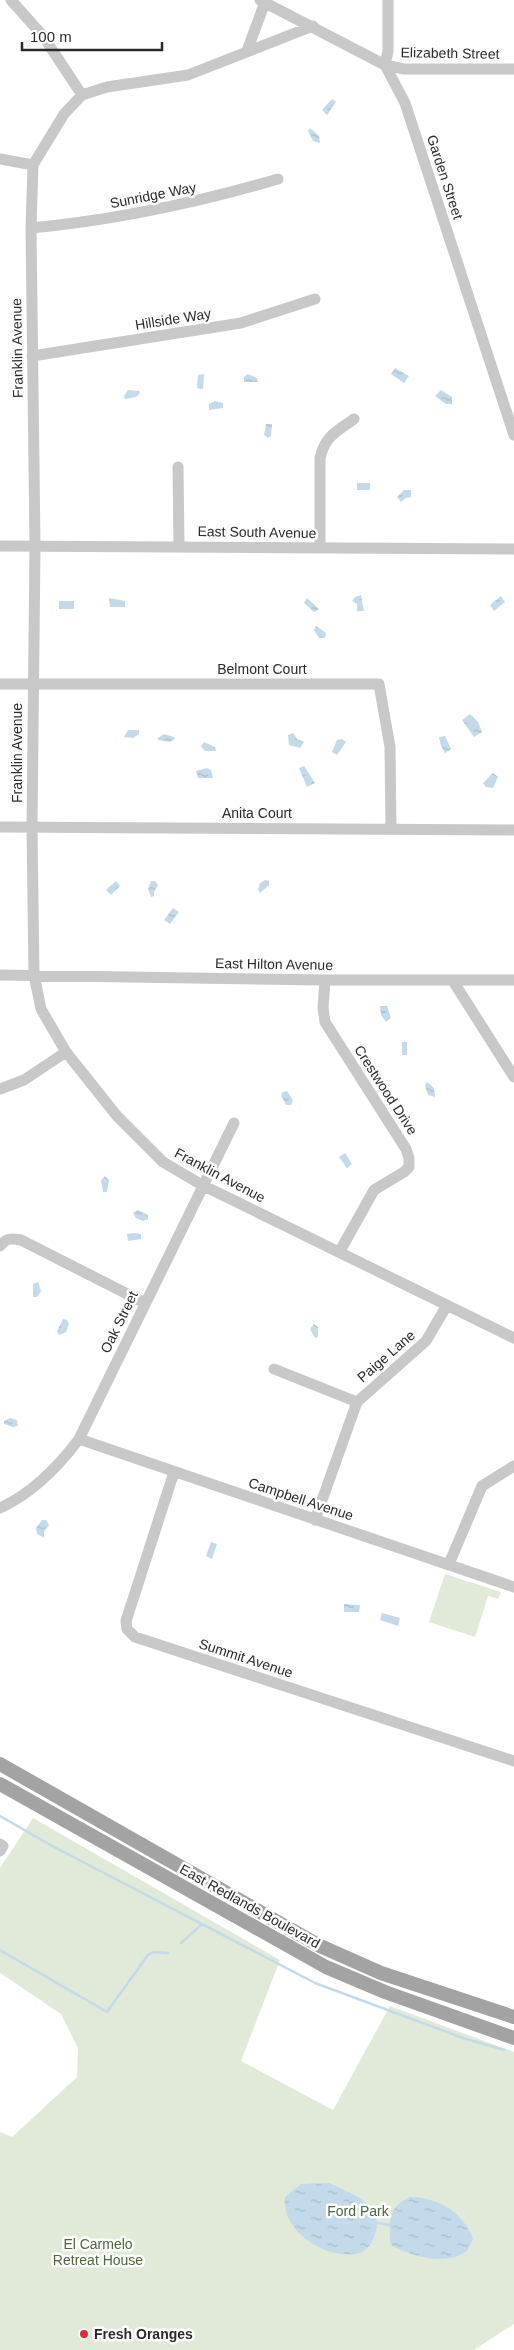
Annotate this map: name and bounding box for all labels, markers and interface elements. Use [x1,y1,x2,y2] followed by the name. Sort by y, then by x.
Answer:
[22,20,162,52] scale bar
[30,28,72,45] text: 100 m
[400,44,500,62] street label: Elizabeth Street
[424,133,466,221] street label: Garden Street
[109,179,197,211] street label: Sunridge Way
[8,298,26,398] street label: Franklin Avenue
[134,305,212,333] street label: Hillside Way
[197,523,317,541] street label: East South Avenue
[217,661,307,677] street label: Belmont Court
[9,703,25,803] street label: Franklin Avenue
[222,805,292,821] street label: Anita Court
[215,955,333,973] street label: East Hilton Avenue
[351,1042,421,1138] street label: Crestwood Drive
[172,1144,268,1206] street label: Franklin Avenue
[97,1288,141,1356] street label: Oak Street
[354,1327,418,1385] street label: Paige Lane
[246,1474,356,1524] street label: Campbell Avenue
[197,1635,295,1681] street label: Summit Avenue
[177,1861,323,1951] street label: East Redlands Boulevard
[327,2203,390,2219] park label: Ford Park
[53,2236,143,2268] park label: El Carmelo Retreat House
[94,2326,193,2342] place label: Fresh Oranges
[78,2328,90,2340] marker: Fresh Oranges

